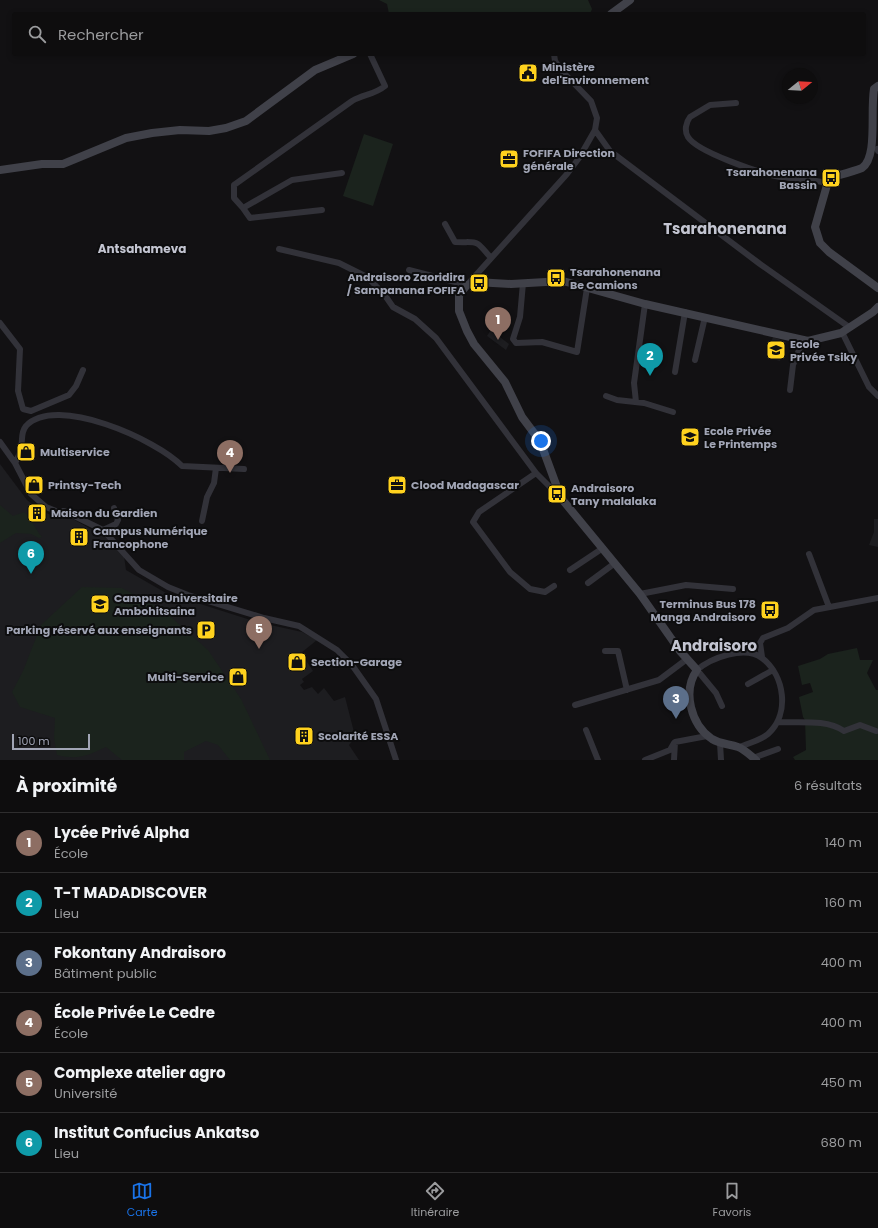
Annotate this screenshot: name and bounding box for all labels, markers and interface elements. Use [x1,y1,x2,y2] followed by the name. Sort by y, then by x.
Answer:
[12,12,866,56] search box
[26,23,48,45] icon: search
[58,24,144,45] text: Rechercher
[542,59,650,88] place label: Ministère del'Environnement
[517,62,539,84] public building icon: Ministère del'Environnement
[782,68,818,104] north arrow
[523,145,615,174] place label: FOFIFA Direction générale
[498,148,520,170] office icon: FOFIFA Direction générale
[726,164,817,193] place label: Tsarahonenana Bassin
[820,167,842,189] bus stop icon: Tsarahonenana Bassin
[663,218,787,239] district label: Tsarahonenana
[98,240,186,257] district label: Antsahameva
[570,264,661,293] place label: Tsarahonenana Be Camions
[545,267,567,289] bus stop icon: Tsarahonenana Be Camions
[347,269,465,298] place label: Andraisoro Zaoridira / Sampanana FOFIFA
[468,272,490,294] bus stop icon: Andraisoro Zaoridira / Sampanana FOFIFA
[485,307,511,340] pin: 1
[790,336,857,365] place label: Ecole Privée Tsiky
[765,339,787,361] school or university icon: Ecole Privée Tsiky
[637,343,663,376] pin: 2
[704,423,777,452] place label: Ecole Privée Le Printemps
[679,426,701,448] school or university icon: Ecole Privée Le Printemps
[531,431,551,451] your location
[217,440,243,473] pin: 4
[15,441,37,463] shop icon: Multiservice
[40,444,110,460] place label: Multiservice
[23,474,45,496] shop icon: Printsy-Tech
[386,474,408,496] office icon: Clood Madagascar
[48,477,122,493] place label: Printsy-Tech
[411,477,519,493] place label: Clood Madagascar
[571,480,656,509] place label: Andraisoro Tany malalaka
[546,483,568,505] bus stop icon: Andraisoro Tany malalaka
[26,502,48,524] building icon: Maison du Gardien
[51,505,157,521] place label: Maison du Gardien
[93,523,208,552] place label: Campus Numérique Francophone
[68,526,90,548] building icon: Campus Numérique Francophone
[18,541,44,574] pin: 6
[114,590,238,619] place label: Campus Universitaire Ambohitsaina
[89,593,111,615] school or university icon: Campus Universitaire Ambohitsaina
[650,596,756,625] place label: Terminus Bus 178 Manga Andraisoro
[759,599,781,621] bus stop icon: Terminus Bus 178 Manga Andraisoro
[246,616,272,649] pin: 5
[195,619,217,641] parking icon: Parking réservé aux enseignants
[6,622,192,638] place label: Parking réservé aux enseignants
[671,635,758,656] district label: Andraisoro
[286,651,308,673] shop icon: Section-Garage
[311,654,402,670] place label: Section-Garage
[227,666,249,688] shop icon: Multi-Service
[147,669,224,685] place label: Multi-Service
[663,686,689,719] pin: 3
[293,725,315,747] building icon: Scolarité ESSA
[318,728,398,744] place label: Scolarité ESSA
[12,732,90,751] scale bar
[18,733,50,749] text: 100 m
[16,774,117,798] text: À proximité
[794,776,862,795] text: 6 résultats
[54,822,189,843] text: Lycée Privé Alpha
[27,833,31,852] text: 1
[825,833,862,852] text: 140 m
[54,844,88,863] text: École
[54,882,207,903] text: T-T MADADISCOVER
[25,893,33,912] text: 2
[825,893,862,912] text: 160 m
[54,904,79,923] text: Lieu
[54,942,226,963] text: Fokontany Andraisoro
[25,953,33,972] text: 3
[821,953,862,972] text: 400 m
[54,964,157,983] text: Bâtiment public
[54,1002,215,1023] text: École Privée Le Cedre
[25,1013,33,1032] text: 4
[821,1013,862,1032] text: 400 m
[54,1024,88,1043] text: École
[54,1062,226,1083] text: Complexe atelier agro
[25,1073,33,1092] text: 5
[821,1073,862,1092] text: 450 m
[54,1084,117,1103] text: Université
[54,1122,259,1143] text: Institut Confucius Ankatso
[25,1133,33,1152] text: 6
[821,1133,862,1152] text: 680 m
[54,1144,79,1163] text: Lieu
[127,1180,158,1221] tab: Carte
[411,1180,459,1221] tab: Itinéraire
[713,1180,751,1221] tab: Favoris

